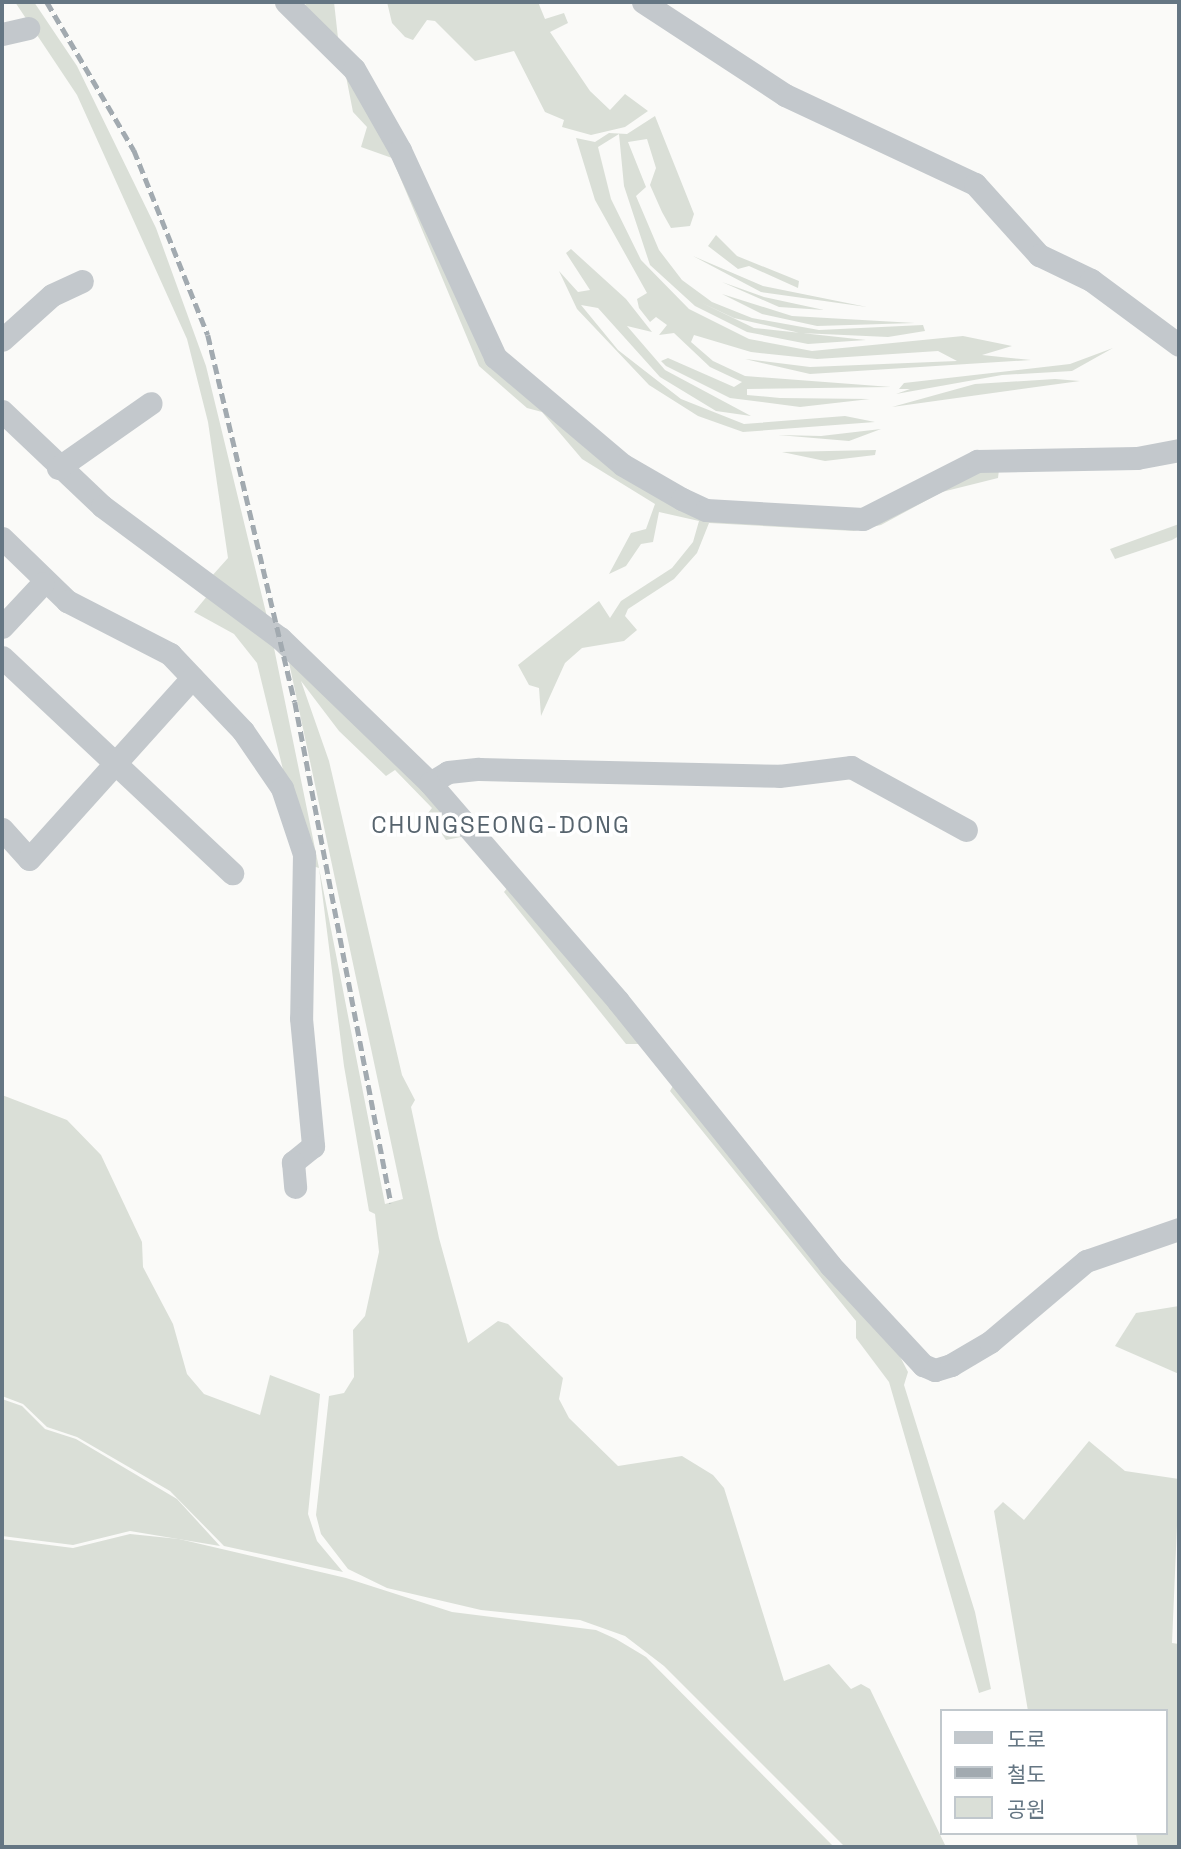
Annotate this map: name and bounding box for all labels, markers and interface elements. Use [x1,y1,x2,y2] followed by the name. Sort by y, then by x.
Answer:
[373,811,629,839] district label: CHUNGSEONG-DONG
[940,1709,1167,1835] legend
[1007,1726,1046,1753] text: 도로
[1007,1761,1046,1788] text: 철도
[1007,1796,1046,1823] text: 공원

